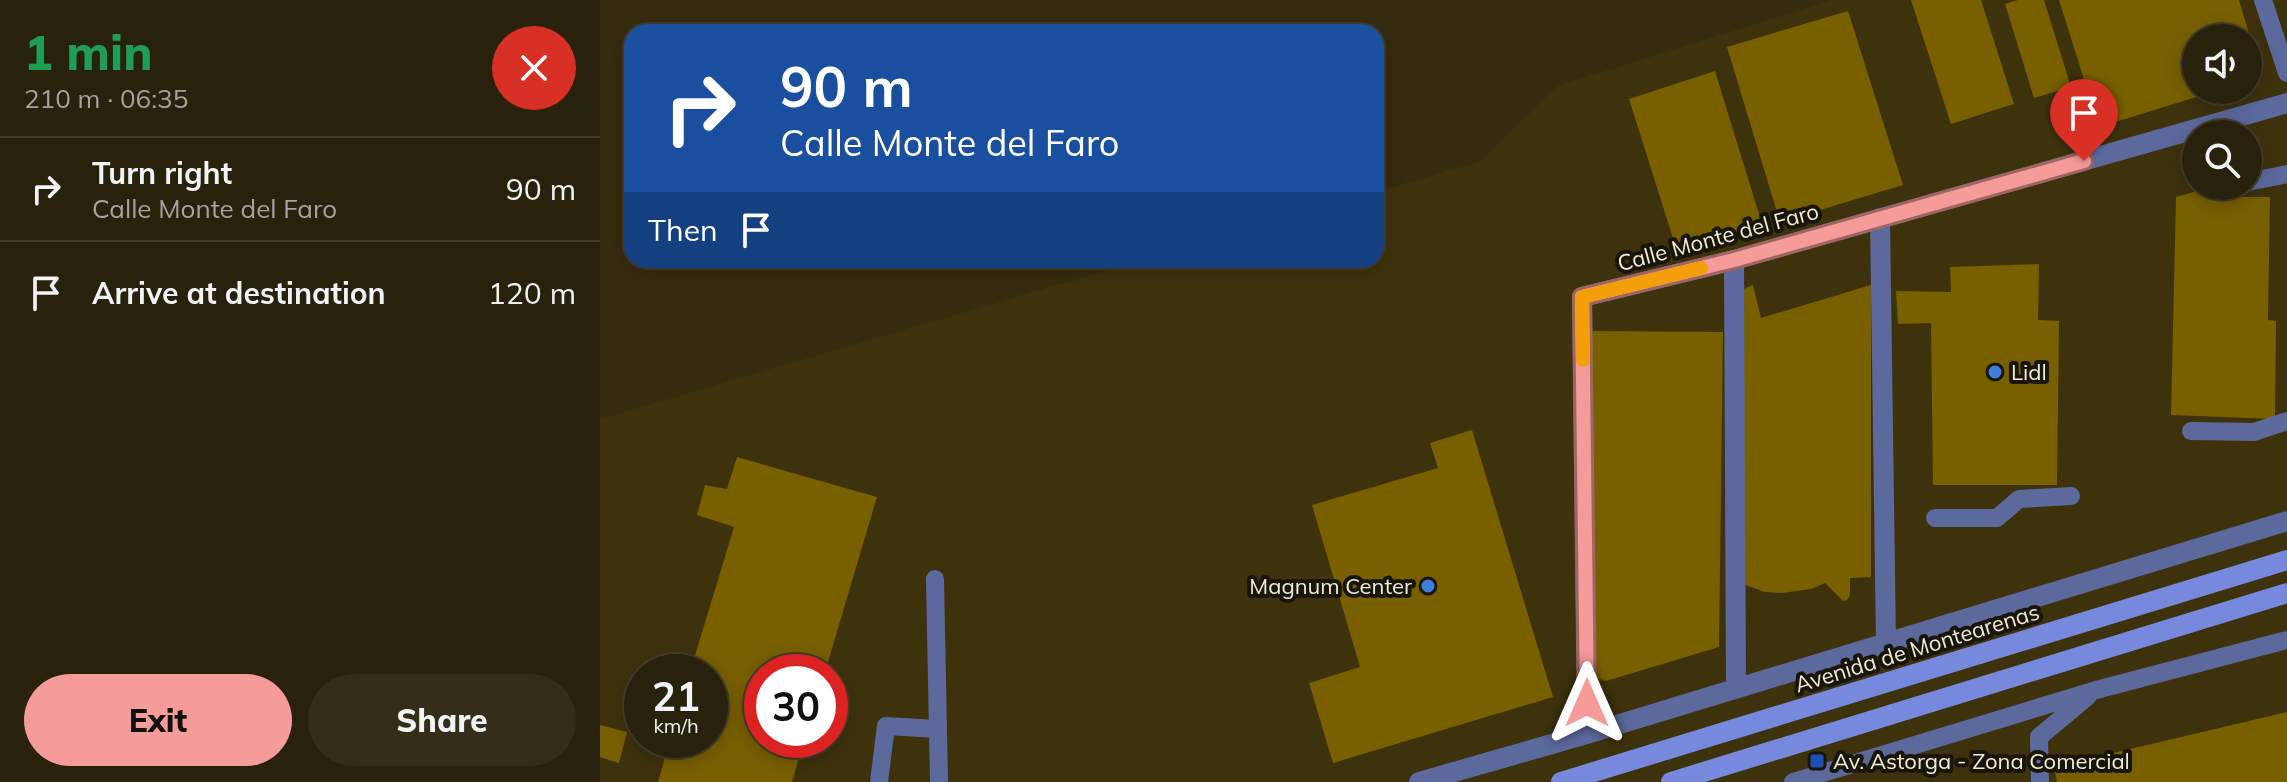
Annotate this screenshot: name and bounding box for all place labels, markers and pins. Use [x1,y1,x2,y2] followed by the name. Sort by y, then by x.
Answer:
[2050,79,2118,161] pin
[2011,358,2047,386] place label: Lidl
[1986,363,2004,381] marker: Lidl
[1249,572,1412,600] place label: Magnum Center
[1419,577,1437,595] marker: Magnum Center
[1833,747,2130,775] place label: Av. Astorga - Zona Comercial
[1808,752,1826,770] marker: Av. Astorga - Zona Comercial

